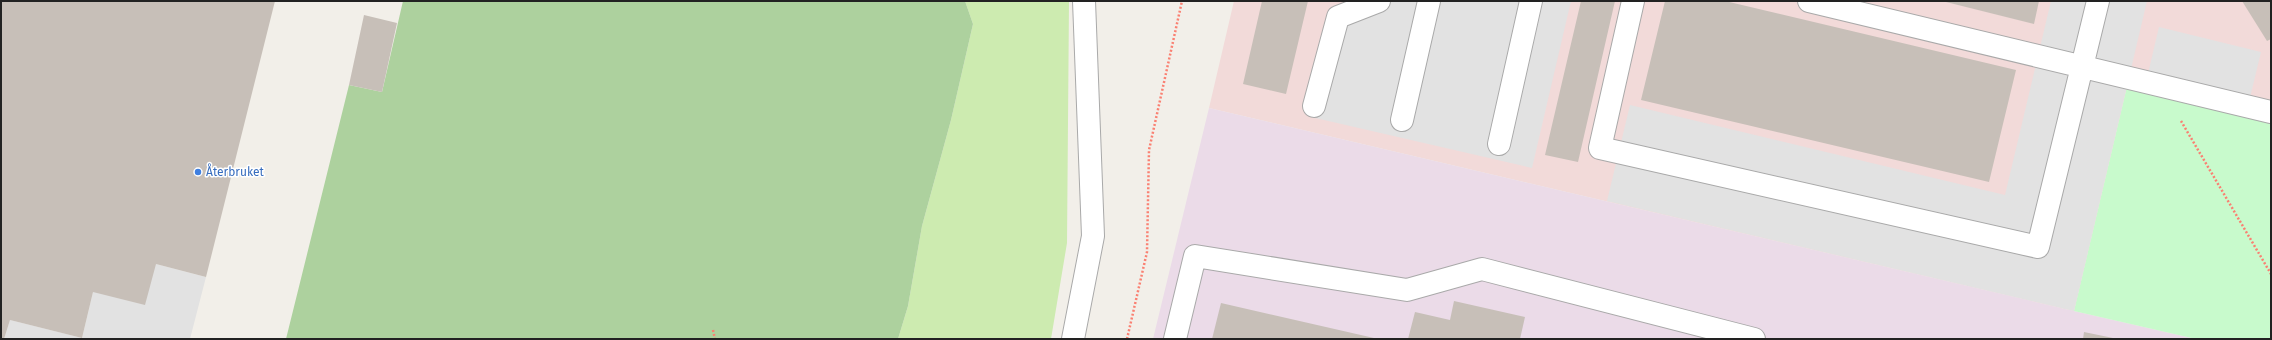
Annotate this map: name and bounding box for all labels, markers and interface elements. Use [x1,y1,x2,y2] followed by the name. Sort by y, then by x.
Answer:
[206,163,265,179] place label: Återbruket
[193,167,203,177] marker: Återbruket

